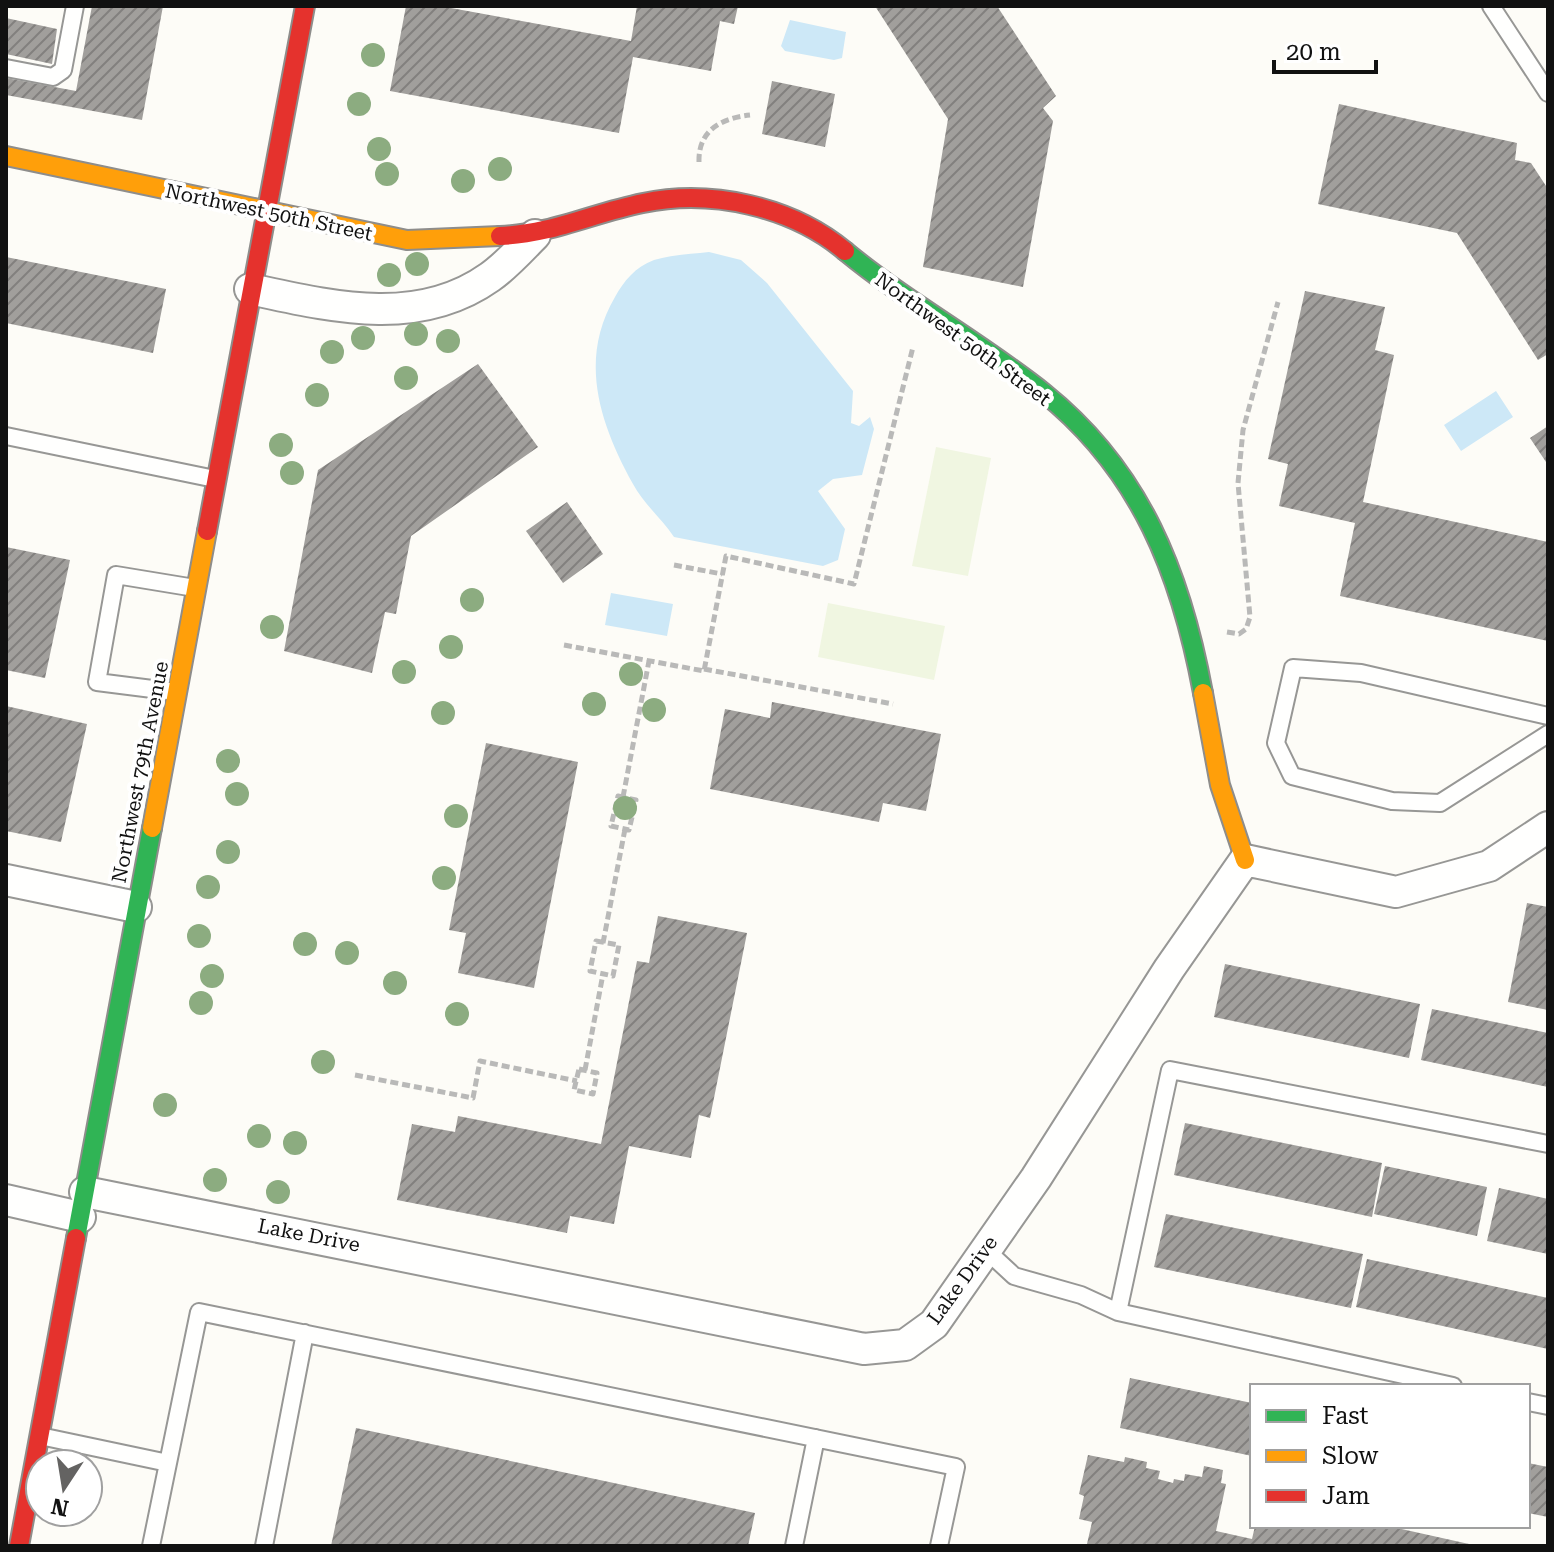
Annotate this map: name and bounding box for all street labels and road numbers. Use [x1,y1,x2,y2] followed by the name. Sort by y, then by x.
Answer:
[163,178,375,246] street label: Northwest 50th Street
[871,267,1056,411] street label: Northwest 50th Street
[107,659,173,885] street label: Northwest 79th Avenue
[256,1213,362,1257] street label: Lake Drive
[922,1231,1002,1329] street label: Lake Drive

